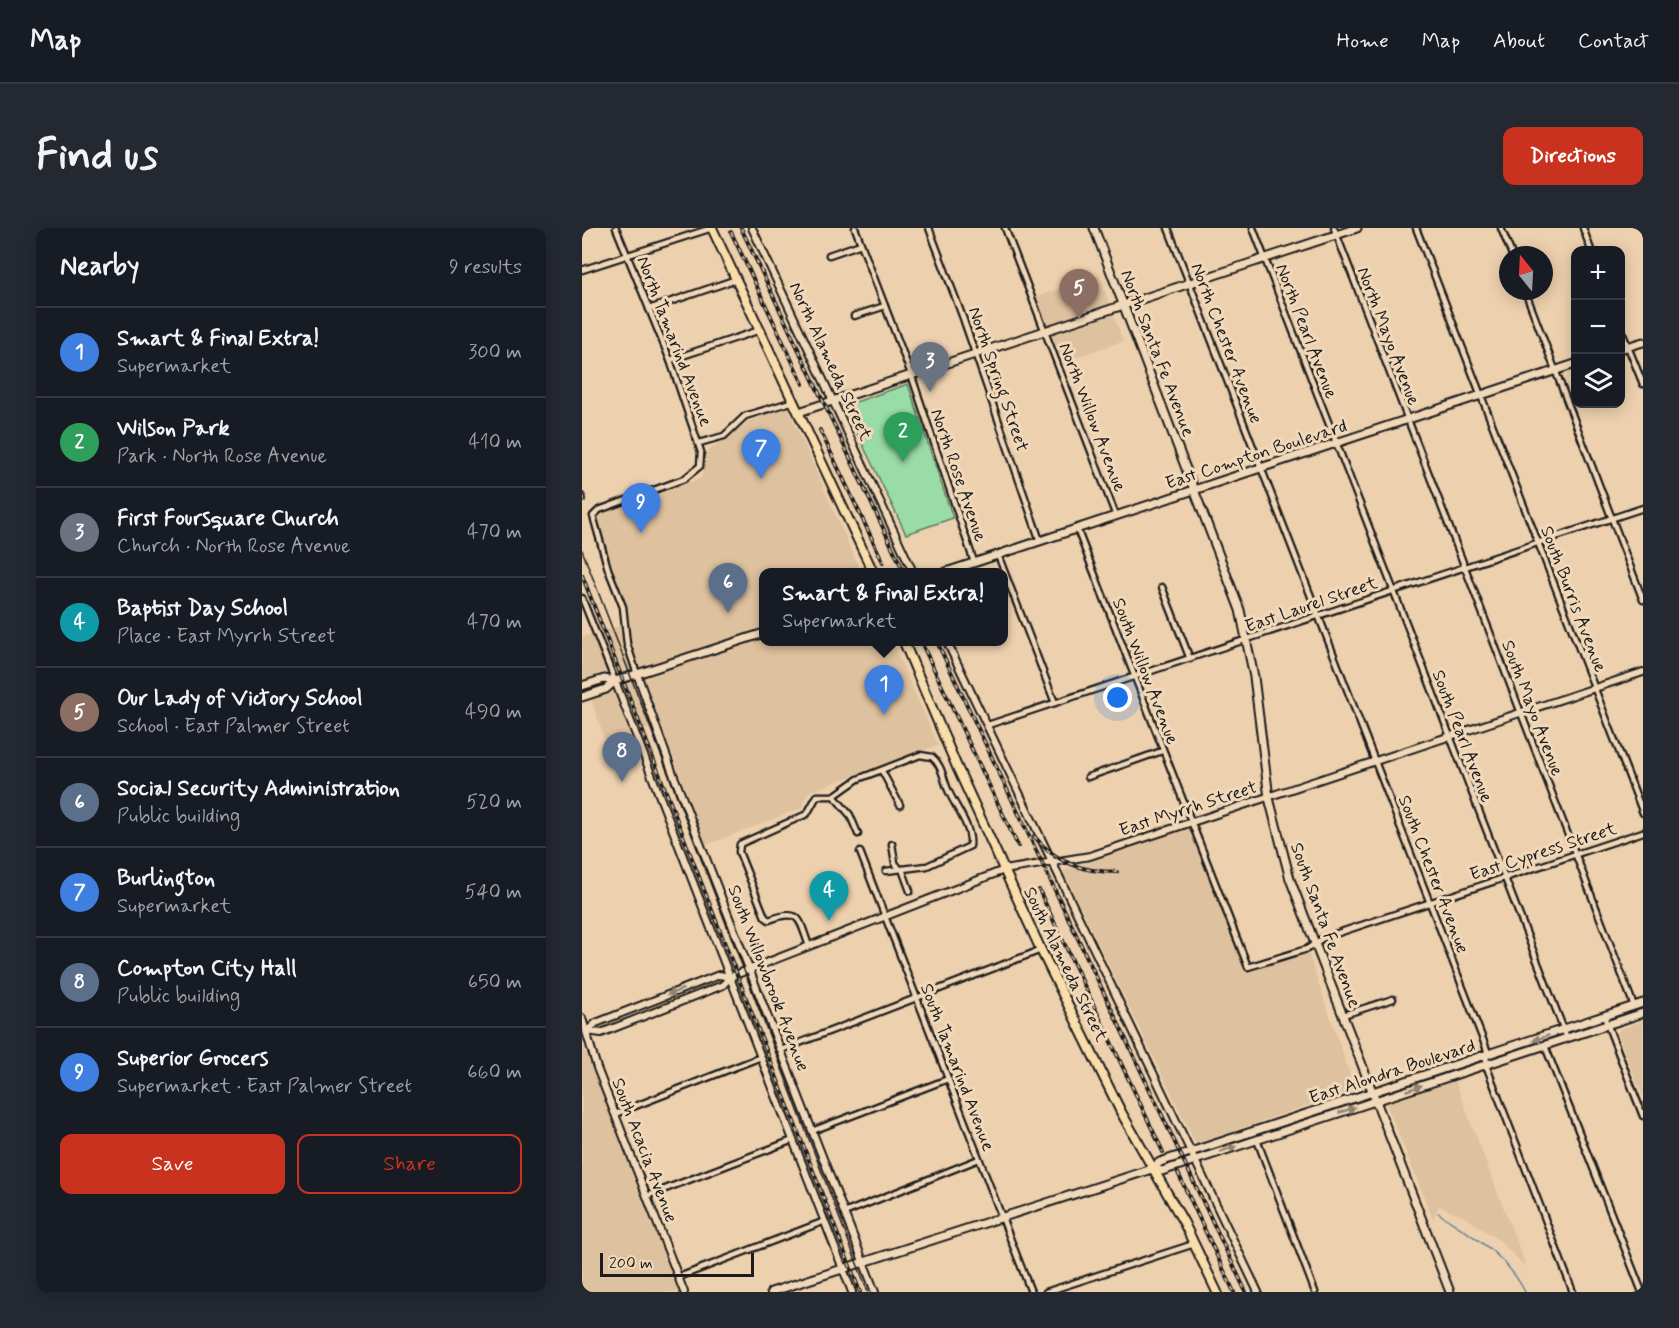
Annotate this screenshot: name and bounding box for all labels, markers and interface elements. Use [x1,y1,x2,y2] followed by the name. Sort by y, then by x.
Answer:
[30,23,81,60] text: Map
[1337,27,1389,55] text: Home
[1422,27,1460,55] text: Map
[1493,27,1545,55] text: About
[1578,27,1649,55] text: Contact
[1503,127,1643,185] button: Directions
[36,129,158,184] text: Find us
[1499,246,1553,300] north arrow
[1571,246,1625,408] map controls
[1571,246,1625,300] button: +
[60,250,139,284] text: Nearby
[631,253,718,430] street label: North Tamarind Avenue
[449,254,522,281] text: 9 results
[1184,260,1268,427] street label: North Chester Avenue
[1269,260,1343,402] street label: North Pearl Avenue
[1351,264,1426,409] street label: North Mayo Avenue
[1114,266,1200,440] street label: North Santa Fe Avenue
[1060,270,1098,319] pin: 5
[783,278,878,445] street label: North Alameda Street
[1571,300,1625,354] button: −
[960,304,1034,456] street label: North Spring Street
[117,325,319,353] text: Smart & Final Extra!
[75,339,84,366] text: 1
[468,339,522,366] text: 300 m
[1053,339,1132,495] street label: North Willow Avenue
[910,342,950,392] pin: 3
[117,353,231,380] text: Supermarket
[1571,354,1625,408] button: layers
[924,406,992,545] street label: North Rose Avenue
[884,412,922,462] pin: 2
[1162,414,1350,496] street label: East Compton Boulevard
[117,415,230,443] text: Wilson Park
[75,429,84,456] text: 2
[468,429,522,456] text: 410 m
[742,430,780,479] pin: 7
[117,443,327,470] text: Park · North Rose Avenue
[622,484,660,533] pin: 9
[117,505,339,533] text: First Foursquare Church
[75,519,84,546] text: 3
[467,519,522,546] text: 470 m
[1534,523,1612,676] street label: South Burris Avenue
[117,533,350,560] text: Church · North Rose Avenue
[708,564,748,613] pin: 6
[759,568,1008,646] popup
[1242,571,1381,639] street label: East Laurel Street
[782,580,985,608] text: Smart & Final Extra!
[117,595,288,623] text: Baptist Day School
[1106,595,1184,748] street label: South Willow Avenue
[782,608,896,635] text: Supermarket
[74,609,85,636] text: 4
[467,609,522,636] text: 470 m
[117,623,336,650] text: Place · East Myrrh Street
[1495,637,1569,780] street label: South Mayo Avenue
[864,666,904,715] pin: 1
[1426,667,1498,806] street label: South Pearl Avenue
[1103,683,1132,712] your location
[117,685,362,713] text: Our Lady of Victory School
[74,699,86,726] text: 5
[465,699,522,726] text: 490 m
[117,713,350,740] text: School · East Palmer Street
[602,732,642,782] pin: 8
[117,775,400,803] text: Social Security Administration
[1116,775,1260,843] street label: East Myrrh Street
[74,789,85,816] text: 6
[466,789,522,816] text: 520 m
[1392,792,1474,957] street label: South Chester Avenue
[117,803,240,830] text: Public building
[1467,817,1620,887] street label: East Cypress Street
[1284,839,1366,1011] street label: South Santa Fe Avenue
[117,865,215,893] text: Burlington
[810,872,848,921] pin: 4
[73,879,86,906] text: 7
[465,879,522,906] text: 540 m
[721,882,815,1075] street label: South Willowbrook Avenue
[1017,883,1113,1046] street label: South Alameda Street
[117,893,231,920] text: Supermarket
[117,955,297,983] text: Compton City Hall
[74,969,85,996] text: 8
[468,969,522,996] text: 650 m
[914,980,1000,1155] street label: South Tamarind Avenue
[117,983,240,1010] text: Public building
[666,988,684,997] one-way arrow
[1306,1034,1479,1110] street label: East Alondra Boulevard
[1532,1034,1550,1043] one-way arrow
[117,1045,268,1073] text: Superior Grocers
[75,1059,84,1086] text: 9
[467,1059,522,1086] text: 660 m
[117,1073,412,1100] text: Supermarket · East Palmer Street
[605,1075,683,1226] street label: South Acacia Avenue
[1405,1083,1423,1092] one-way arrow
[1338,1105,1356,1114] one-way arrow
[60,1134,285,1194] button: Save
[297,1134,522,1194] button: Share
[1219,1144,1237,1153] one-way arrow
[600,1250,754,1278] scale bar
[609,1253,653,1274] text: 200 m

